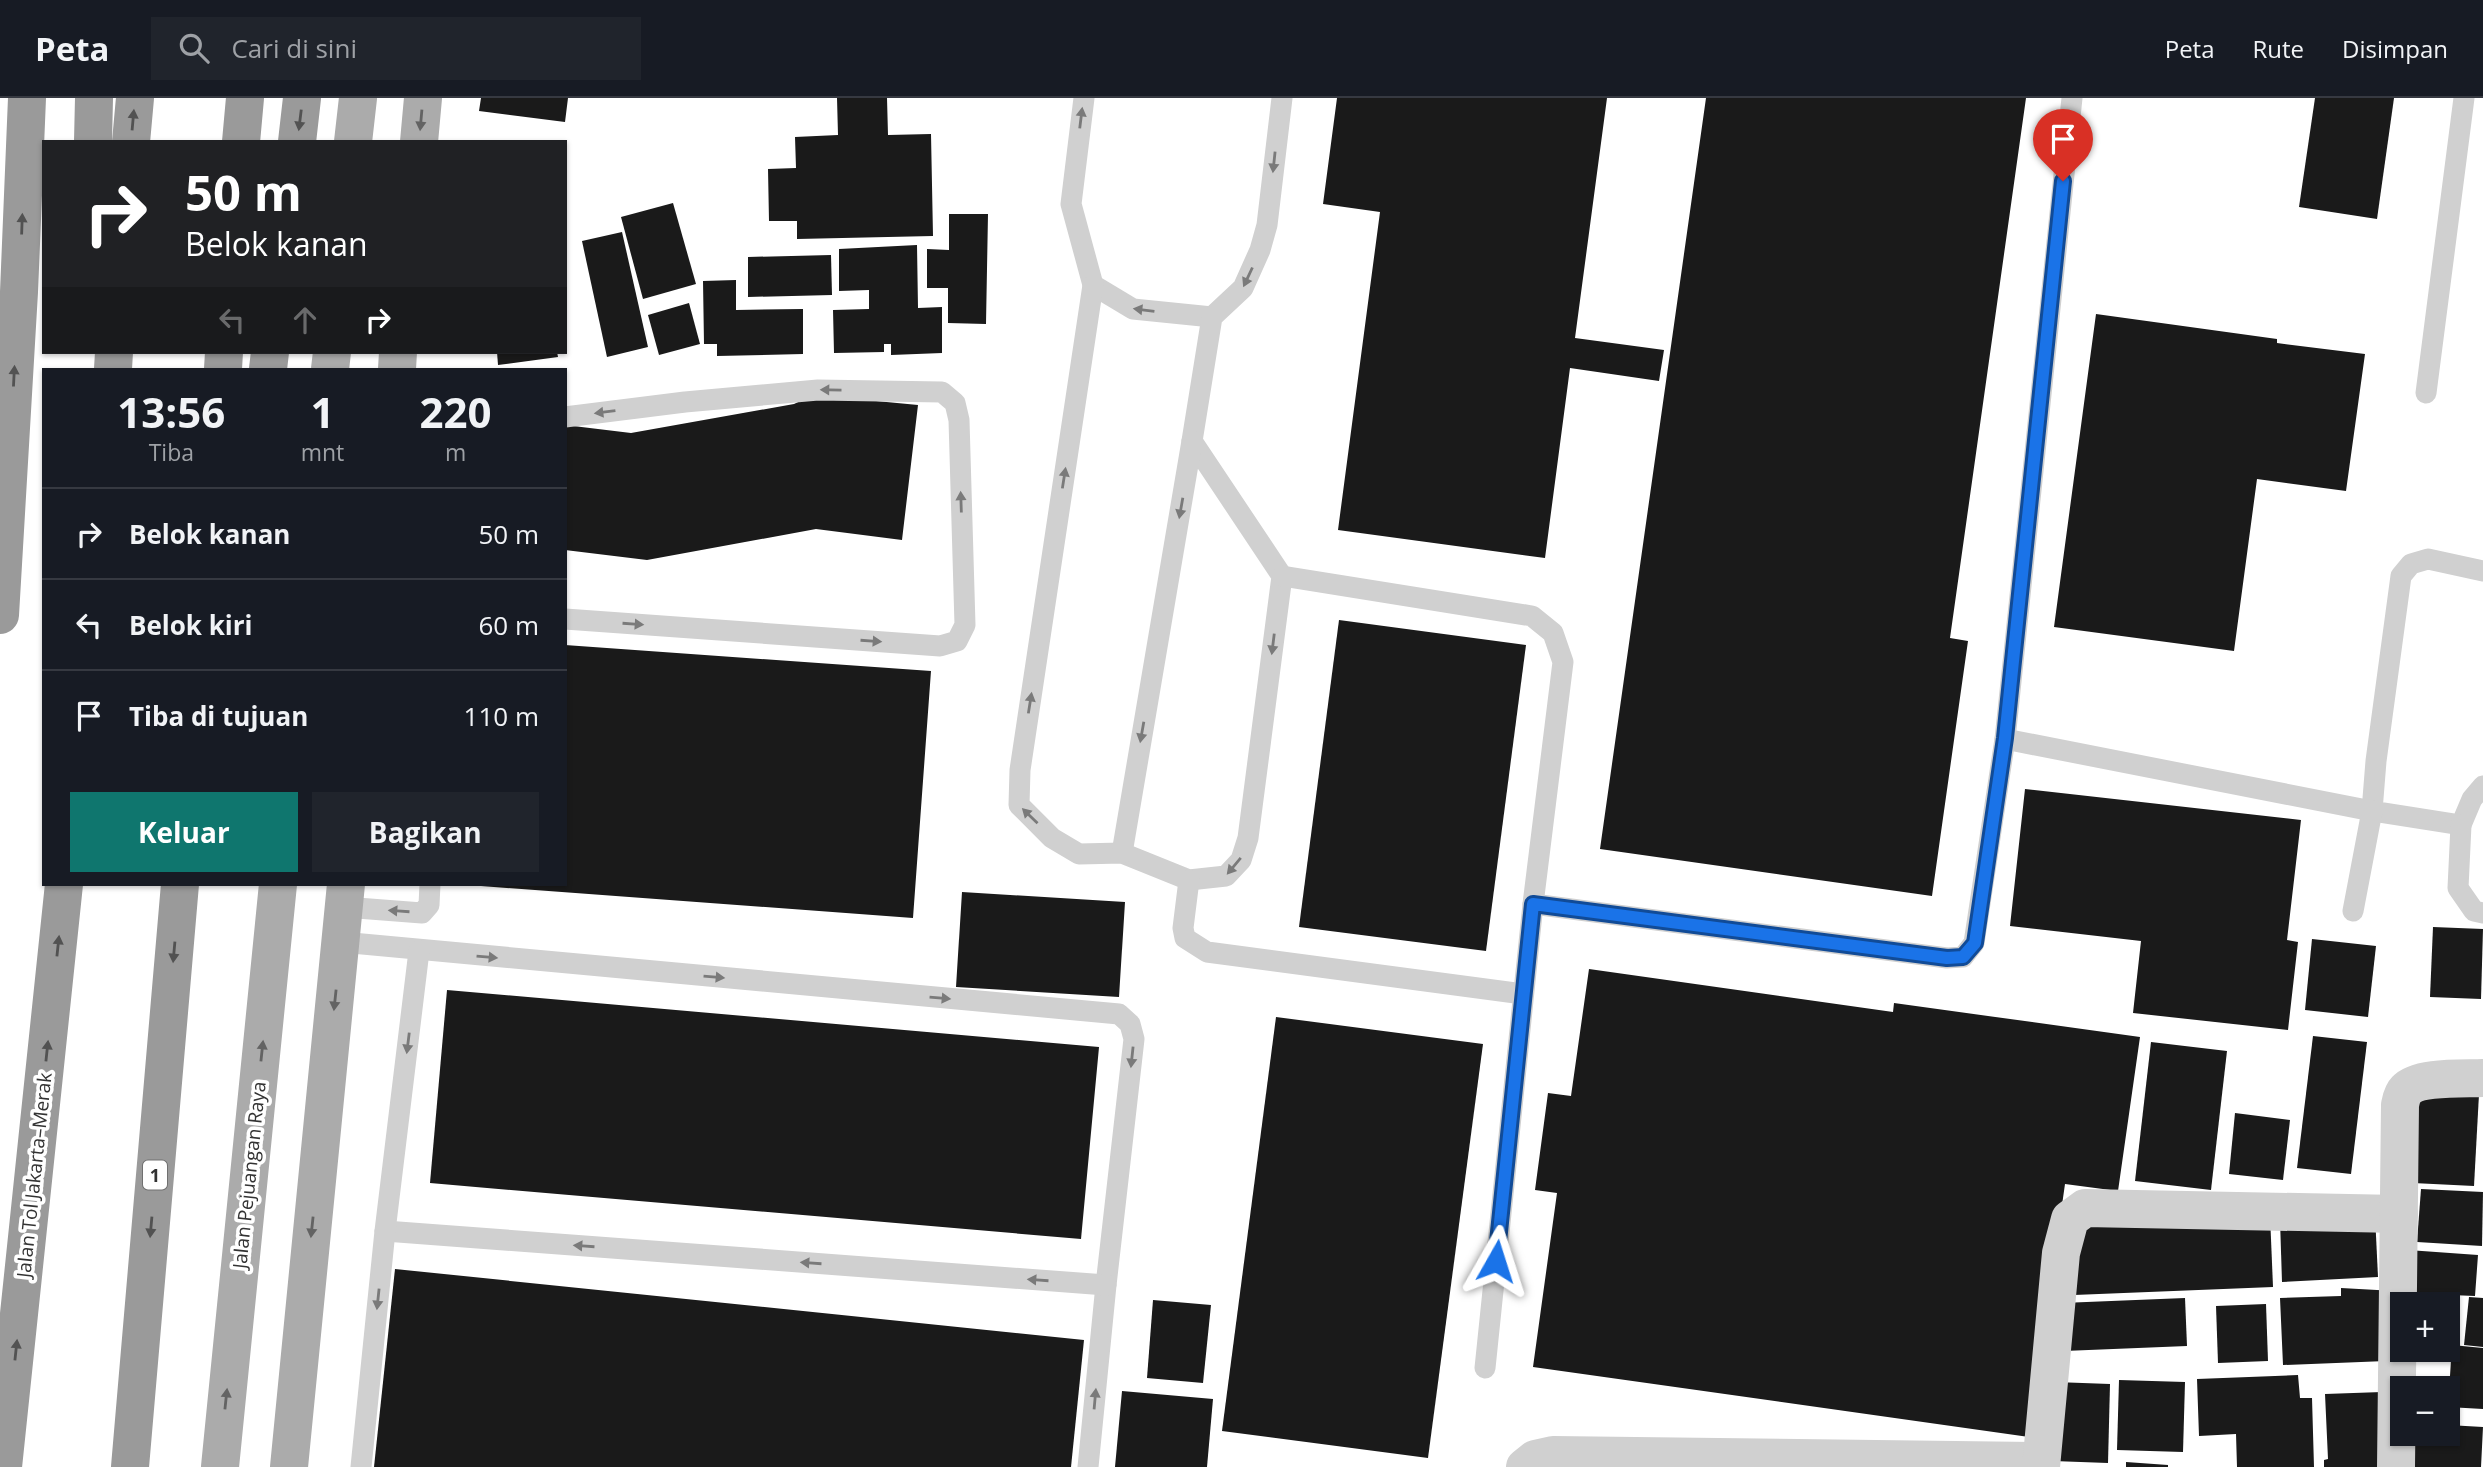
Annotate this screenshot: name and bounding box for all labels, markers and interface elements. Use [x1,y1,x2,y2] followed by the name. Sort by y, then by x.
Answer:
[151,17,641,80] search box
[35,26,109,71] text: Peta
[175,29,213,67] icon: search
[231,30,357,66] text: Cari di sini
[2165,32,2215,65] text: Peta
[2253,32,2304,65] text: Rute
[2342,32,2448,65] text: Disimpan
[1076,107,1087,129] one-way arrow
[128,109,139,131] one-way arrow
[294,109,305,131] one-way arrow
[415,109,426,131] one-way arrow
[2033,109,2093,181] pin
[2044,120,2082,158] icon: arrive
[1269,151,1280,173] one-way arrow
[185,159,302,225] text: 50 m
[70,168,161,259] icon: right
[16,212,27,234] one-way arrow
[185,222,368,265] text: Belok kanan
[1242,267,1254,287] one-way arrow
[213,301,251,339] icon: left
[286,301,324,339] icon: ahead
[359,301,397,339] icon: right
[1133,304,1155,315] one-way arrow
[9,365,20,387] one-way arrow
[117,383,225,440] text: 13:56
[310,383,334,440] text: 1
[420,383,492,440] text: 220
[820,384,842,396] one-way arrow
[594,407,616,418] one-way arrow
[149,436,194,468] text: Tiba
[301,436,344,468] text: mnt
[445,436,466,468] text: m
[1059,467,1070,489] one-way arrow
[956,491,967,513] one-way arrow
[1175,497,1186,519] one-way arrow
[70,515,108,553] icon: right
[129,516,290,552] text: Belok kanan
[478,516,539,552] text: 50 m
[70,606,108,644] icon: left
[129,607,253,643] text: Belok kiri
[478,607,539,643] text: 60 m
[623,619,645,630] one-way arrow
[1267,633,1278,655] one-way arrow
[860,636,882,647] one-way arrow
[1025,692,1036,714] one-way arrow
[70,697,108,735] icon: arrive
[129,698,308,734] text: Tiba di tujuan
[464,698,539,734] text: 110 m
[1136,721,1147,743] one-way arrow
[70,792,298,872] button: Keluar
[312,792,539,872] button: Bagikan
[1022,808,1039,825] one-way arrow
[1227,857,1242,875] one-way arrow
[388,905,410,916] one-way arrow
[53,935,64,957] one-way arrow
[168,941,179,963] one-way arrow
[476,952,498,963] one-way arrow
[703,972,725,983] one-way arrow
[330,990,341,1012] one-way arrow
[930,992,952,1003] one-way arrow
[402,1032,413,1054] one-way arrow
[42,1040,53,1062] one-way arrow
[256,1040,267,1062] one-way arrow
[1126,1046,1137,1068] one-way arrow
[10,1071,58,1281] street label: Jalan Tol Jakarta–Merak
[226,1080,272,1272] street label: Jalan Pejuangan Raya
[143,1160,167,1190] road number: 1
[145,1216,156,1238] one-way arrow
[307,1216,318,1238] one-way arrow
[1459,1224,1533,1298] position arrow
[573,1240,595,1251] one-way arrow
[800,1257,822,1268] one-way arrow
[1026,1274,1048,1285] one-way arrow
[372,1288,383,1310] one-way arrow
[2390,1292,2460,1446] map controls
[2390,1292,2460,1362] button: +
[10,1339,21,1361] one-way arrow
[2390,1376,2460,1446] button: −
[221,1388,232,1410] one-way arrow
[1090,1388,1101,1410] one-way arrow

